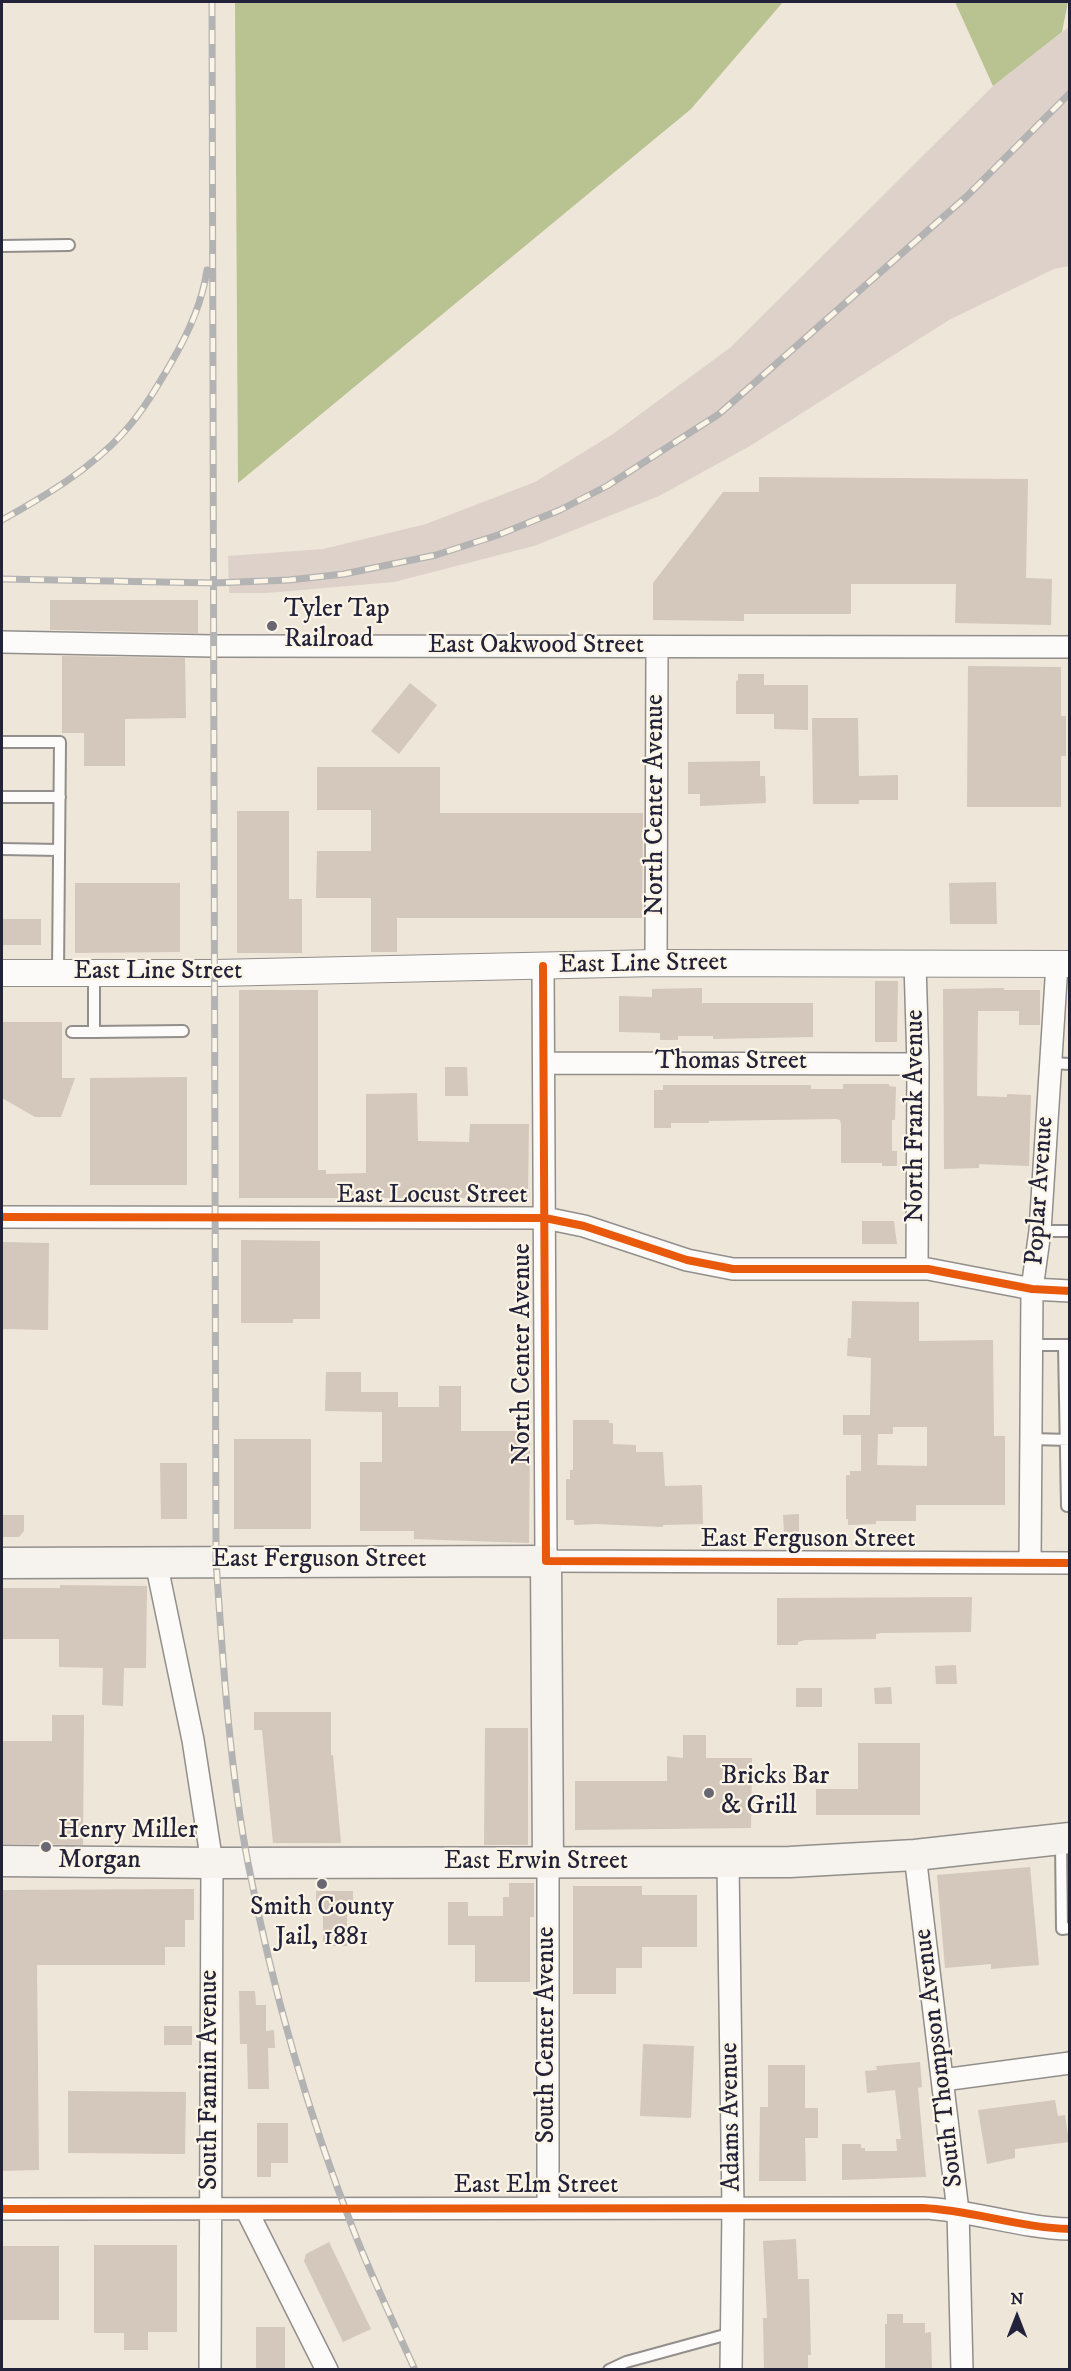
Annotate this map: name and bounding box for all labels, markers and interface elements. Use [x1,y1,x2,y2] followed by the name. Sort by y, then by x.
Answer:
[284,595,390,656] place label: Tyler Tap Railroad
[265,619,279,633] marker: Tyler Tap Railroad
[428,631,644,663] street label: East Oakwood Street
[641,694,673,916] street label: North Center Avenue
[558,948,728,982] street label: East Line Street
[74,957,242,989] street label: East Line Street
[901,1010,933,1222] street label: North Frank Avenue
[655,1047,807,1079] street label: Thomas Street
[1020,1115,1062,1267] street label: Poplar Avenue
[336,1181,528,1213] street label: East Locust Street
[508,1243,540,1465] street label: North Center Avenue
[701,1525,915,1557] street label: East Ferguson Street
[212,1545,426,1577] street label: East Ferguson Street
[721,1762,829,1823] place label: Bricks Bar & Grill
[702,1786,716,1800] marker: Bricks Bar & Grill
[58,1816,198,1877] place label: Henry Miller Morgan
[39,1840,53,1854] marker: Henry Miller Morgan
[444,1847,628,1879] street label: East Erwin Street
[315,1877,329,1891] marker: Smith County Jail, 1881
[250,1893,394,1954] place label: Smith County Jail, 1881
[532,1926,564,2144] street label: South Center Avenue
[909,1927,971,2189] street label: South Thompson Avenue
[195,1970,227,2190] street label: South Fannin Avenue
[715,2042,749,2192] street label: Adams Avenue
[454,2171,618,2203] street label: East Elm Street
[987,2287,1047,2347] north arrow
[1010,2289,1024,2309] text: N

